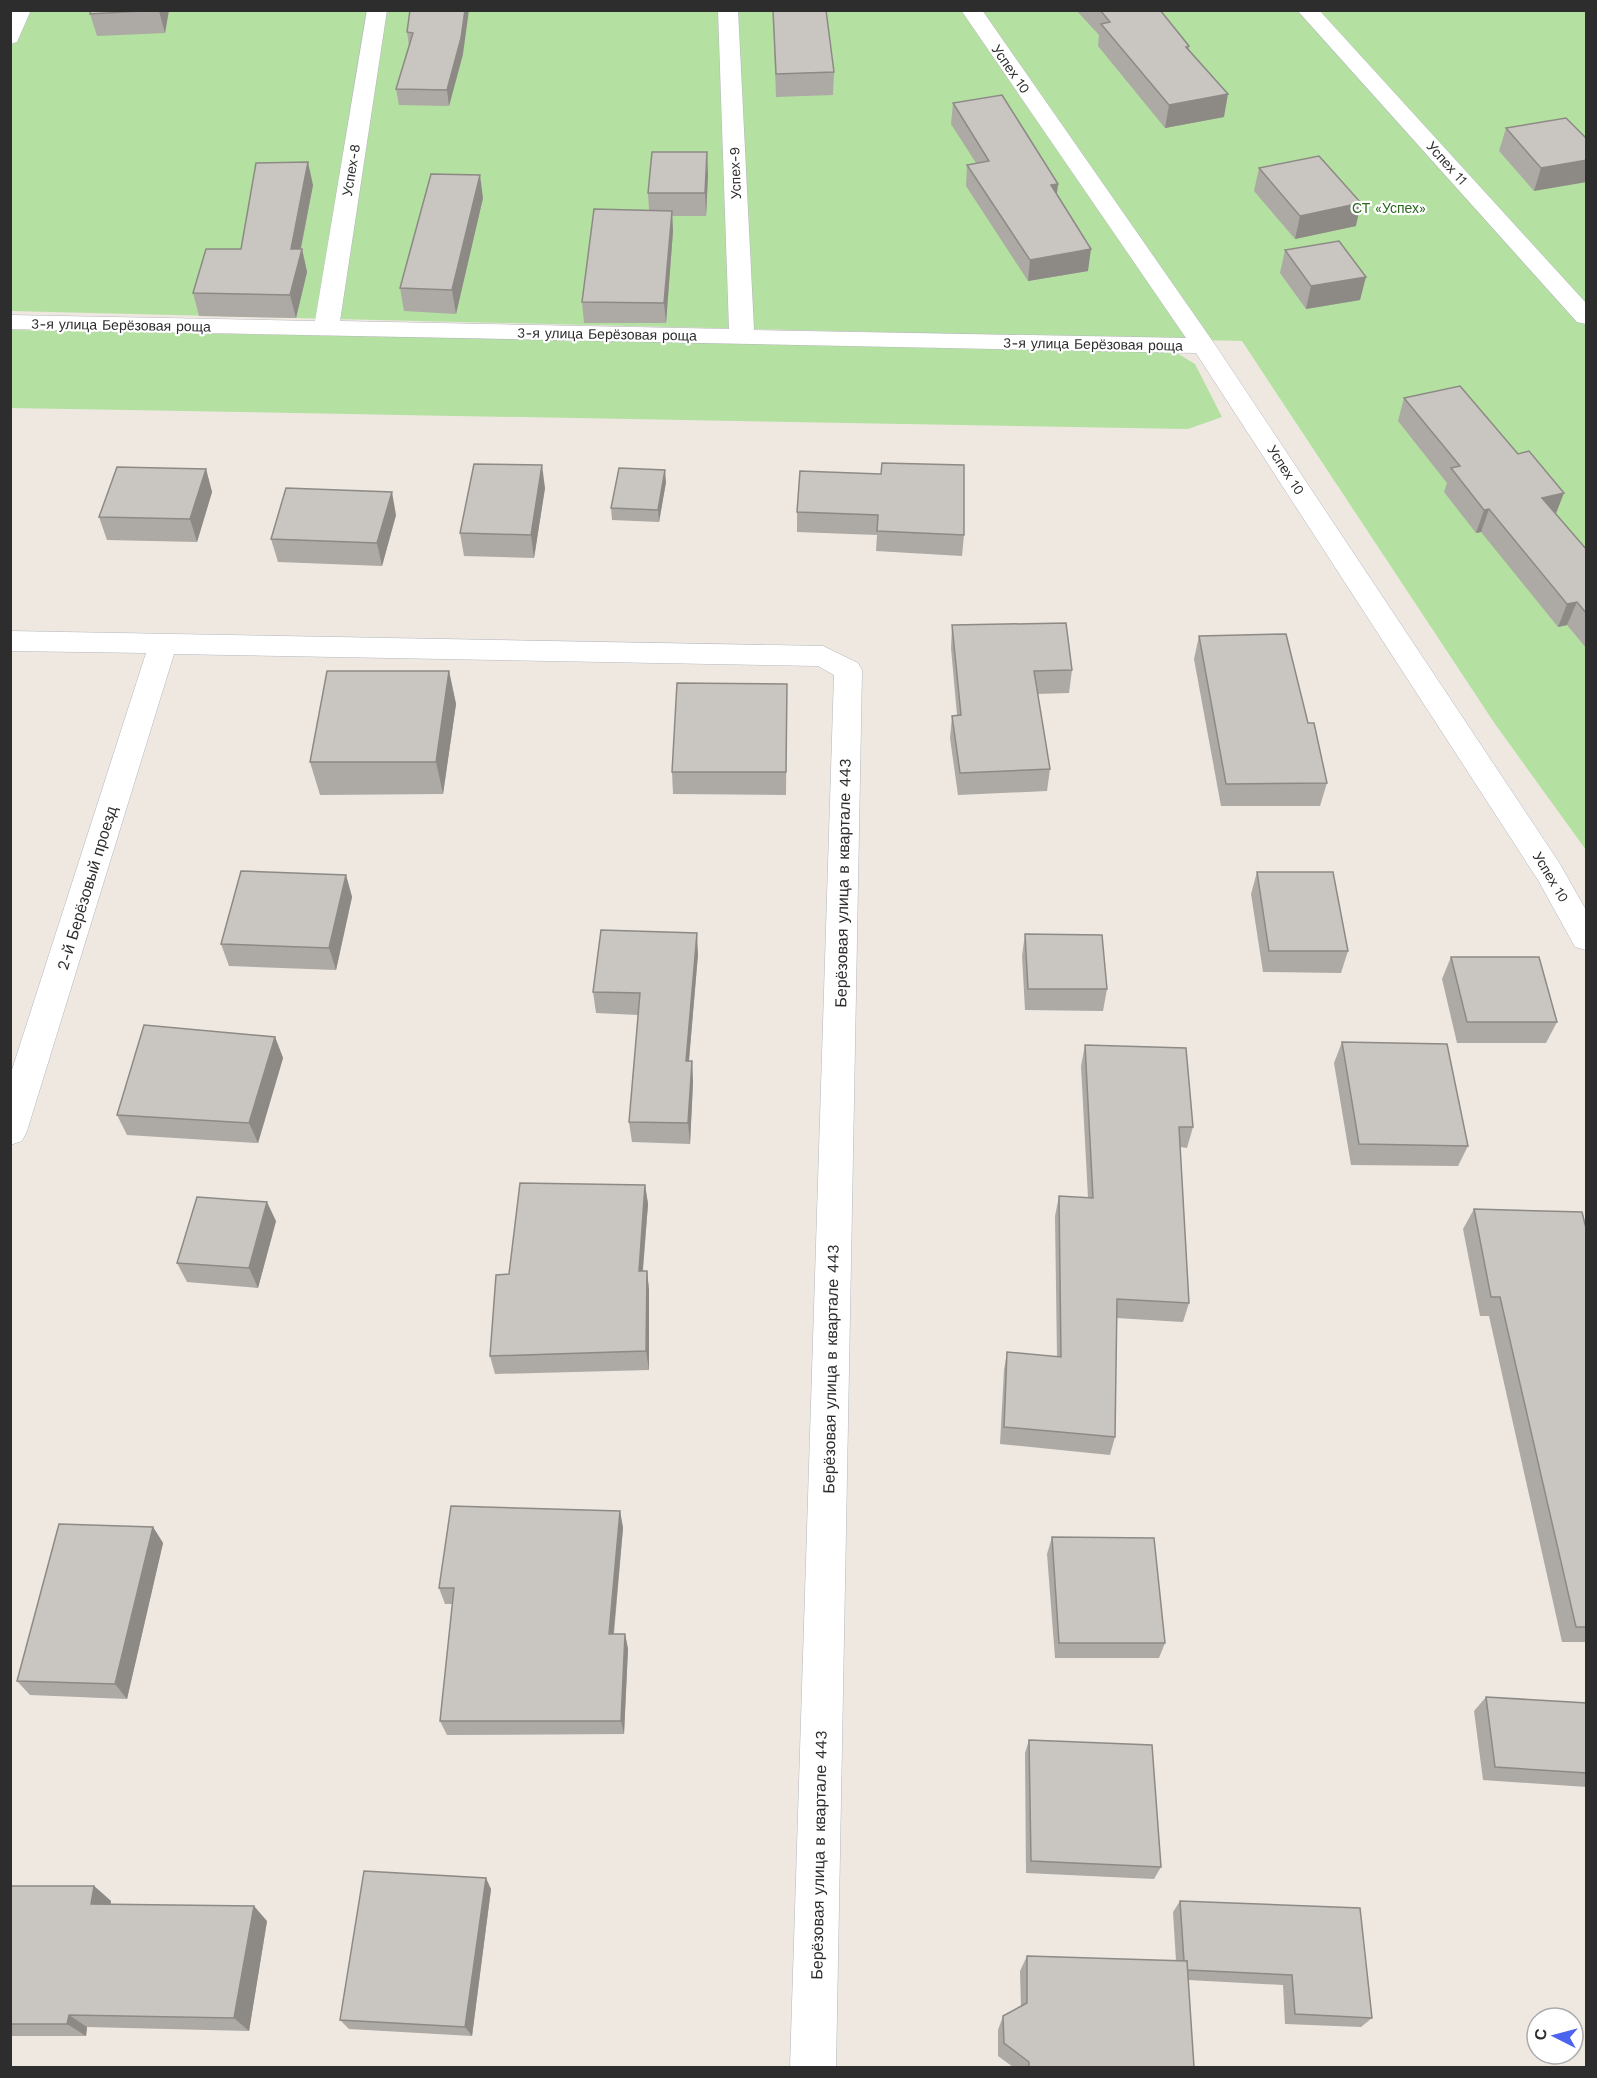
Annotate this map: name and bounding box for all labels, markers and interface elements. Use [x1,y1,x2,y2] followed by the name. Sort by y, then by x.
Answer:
[988,42,1034,96] street label: Успех 10
[1424,138,1470,188] street label: Успех 11
[339,143,363,197] street label: Успех-8
[726,146,744,200] street label: Успех-9
[1352,200,1426,216] park label: СТ «Успех»
[31,315,211,335] street label: 3-я улица Берёзовая роща
[517,324,697,344] street label: 3-я улица Берёзовая роща
[1003,334,1183,354] street label: 3-я улица Берёзовая роща
[1264,442,1308,498] street label: Успех 10
[831,758,855,1008] street label: Берёзовая улица в квартале 443
[53,803,121,972] street label: 2-й Берёзовый проезд
[1530,849,1572,905] street label: Успех 10
[819,1244,843,1494] street label: Берёзовая улица в квартале 443
[807,1730,831,1980] street label: Берёзовая улица в квартале 443
[1525,2006,1585,2066] north arrow
[1531,2027,1551,2041] text: С

